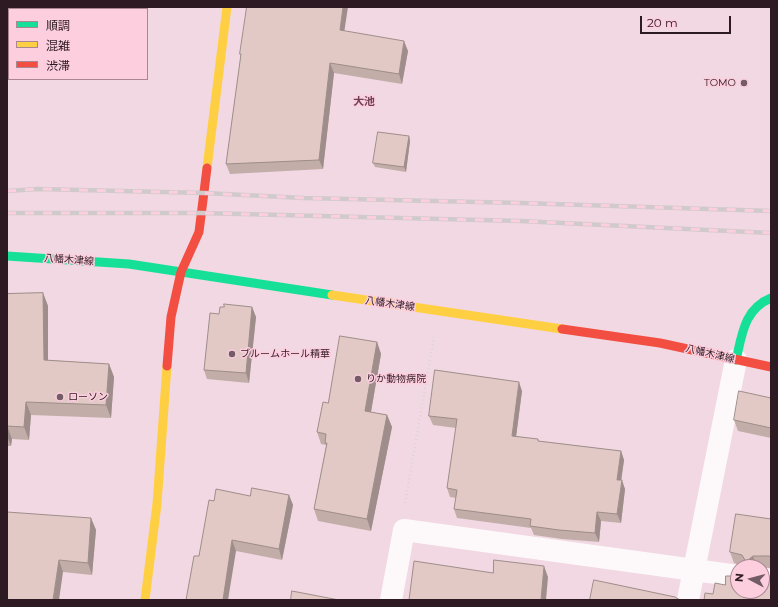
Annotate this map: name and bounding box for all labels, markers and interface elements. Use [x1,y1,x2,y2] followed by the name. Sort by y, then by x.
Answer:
[8,8,148,80] legend
[642,8,733,34] scale bar
[647,15,678,30] text: 20 m
[46,18,70,33] text: 順調
[46,38,70,53] text: 混雑
[46,58,70,73] text: 渋滞
[704,77,736,89] place label: TOMO
[739,78,749,88] marker: TOMO
[353,95,375,109] district label: 大池
[44,252,94,268] street label: 八幡木津線
[364,295,416,313] street label: 八幡木津線
[684,343,736,365] street label: 八幡木津線
[240,348,330,360] place label: ブルームホール精華
[227,349,237,359] marker: ブルームホール精華
[366,373,426,385] place label: りか動物病院
[353,374,363,384] marker: りか動物病院
[68,391,108,403] place label: ローソン
[55,392,65,402] marker: ローソン
[730,559,770,599] north arrow
[732,572,747,583] text: N

